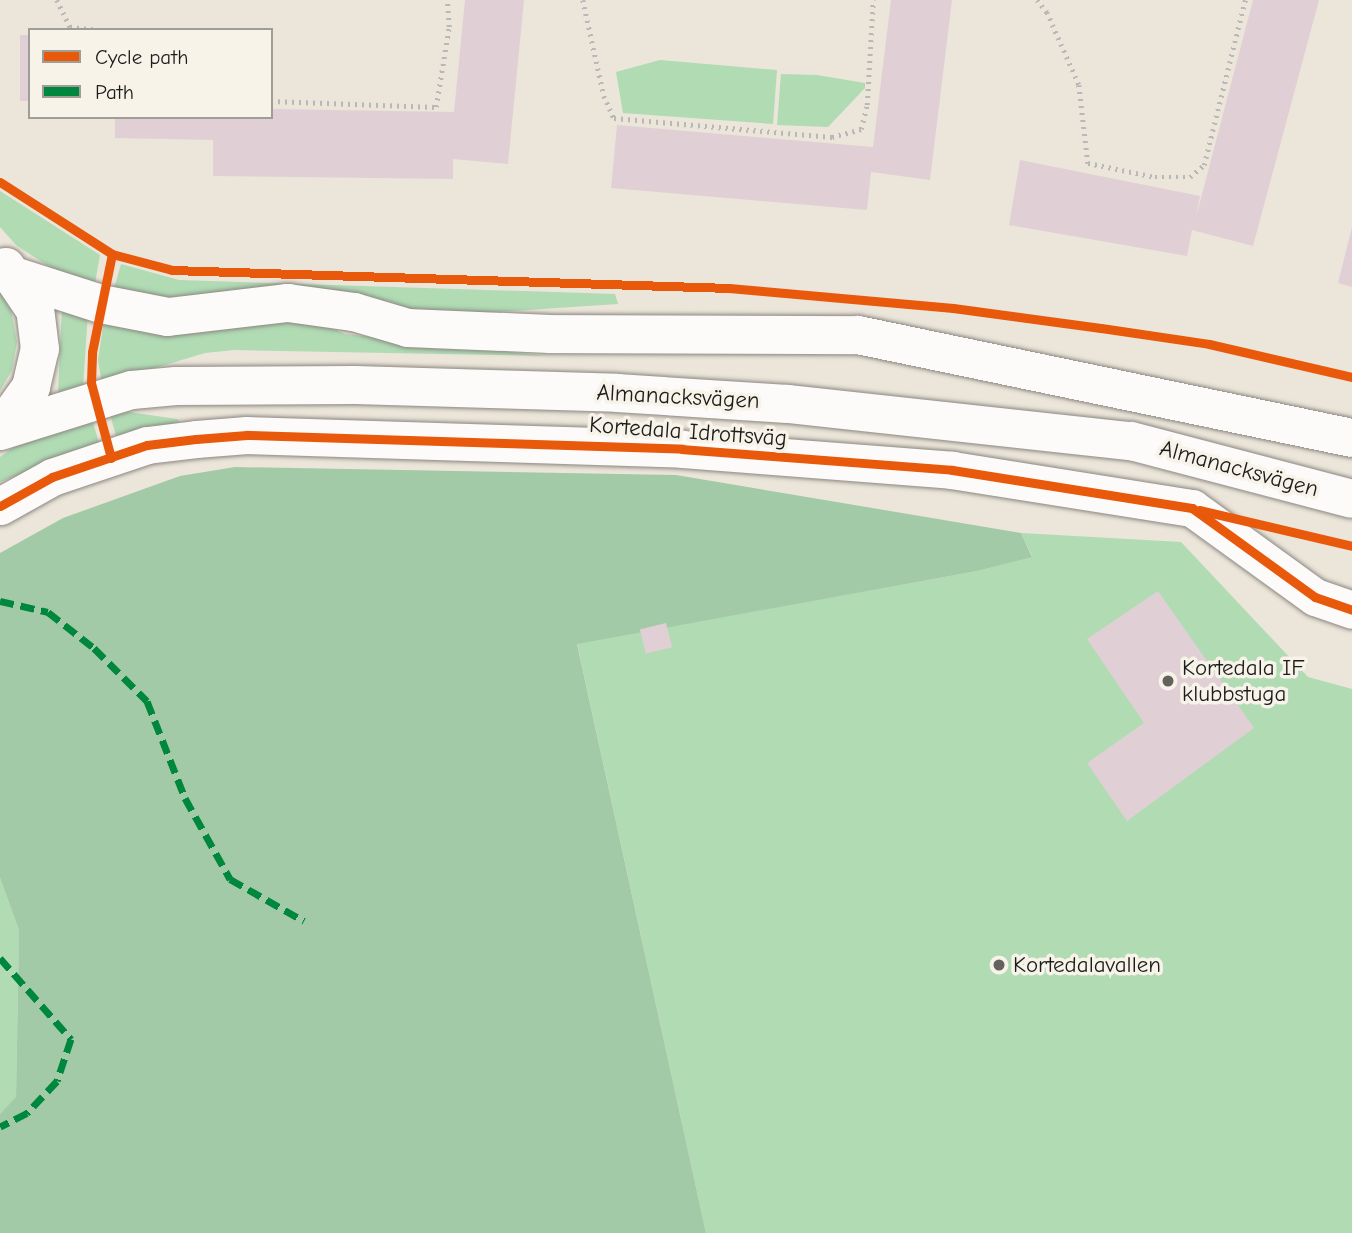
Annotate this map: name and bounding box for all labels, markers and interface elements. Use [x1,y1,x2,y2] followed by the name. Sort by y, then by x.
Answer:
[28,28,273,119] legend
[95,45,188,69] text: Cycle path
[95,80,134,104] text: Path
[596,379,760,415] street label: Almanacksvägen
[588,411,788,453] street label: Kortedala Idrottsväg
[1157,435,1321,503] street label: Almanacksvägen
[1182,654,1305,708] place label: Kortedala IF klubbstuga
[1160,673,1176,689] marker: Kortedala IF klubbstuga
[1013,951,1161,979] place label: Kortedalavallen
[991,957,1007,973] marker: Kortedalavallen

